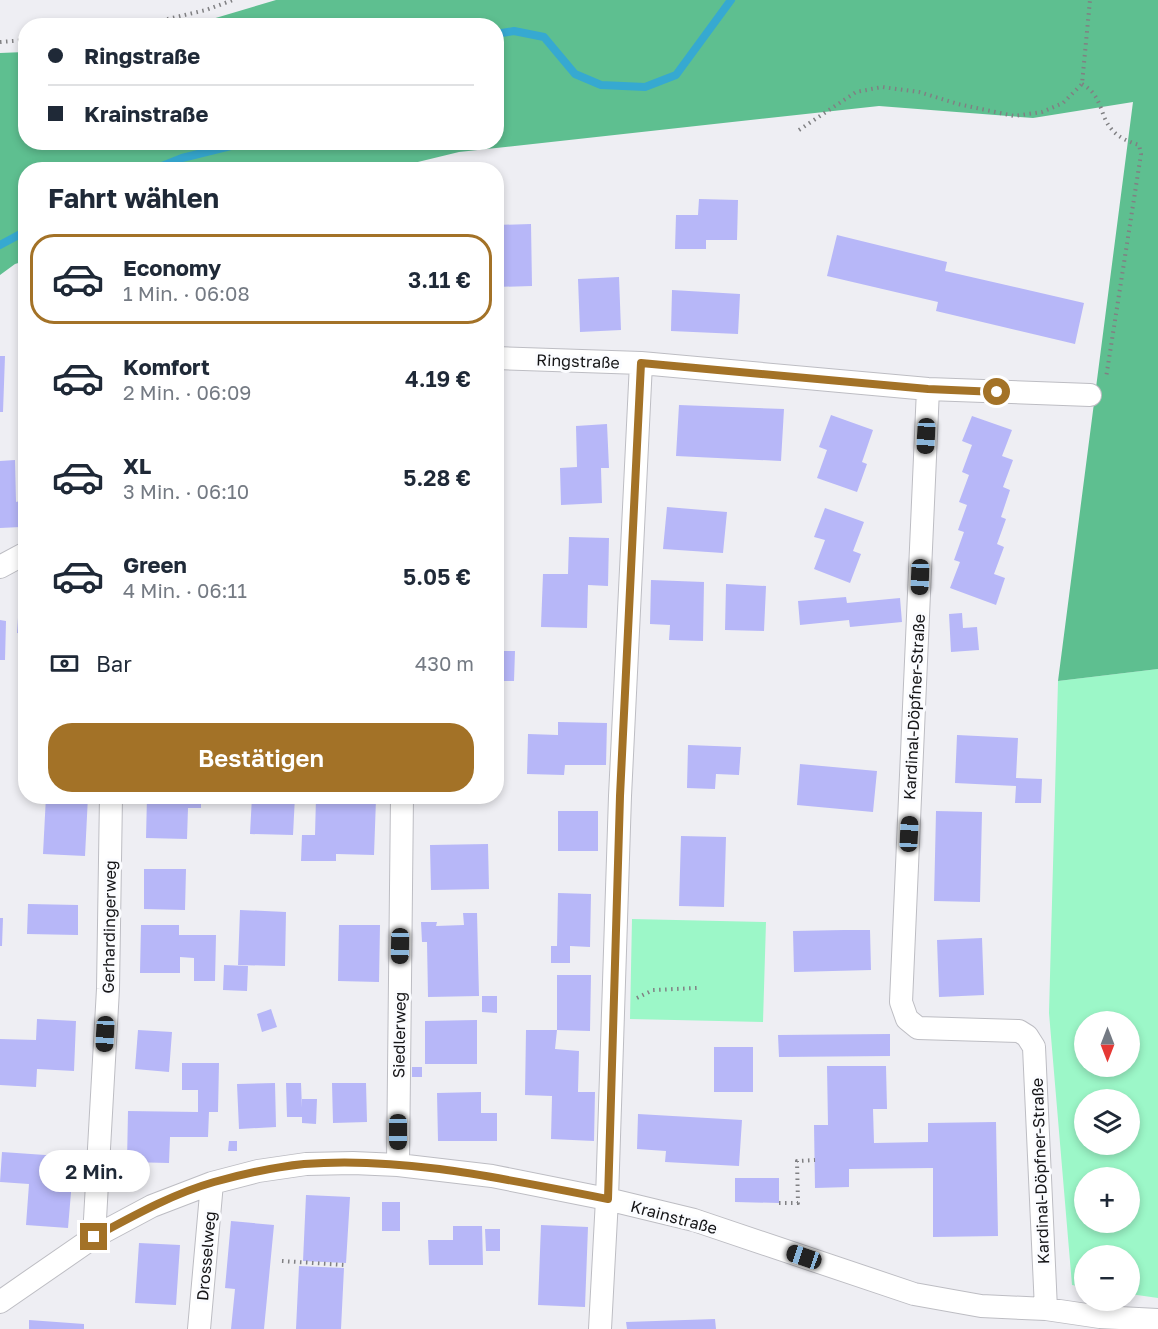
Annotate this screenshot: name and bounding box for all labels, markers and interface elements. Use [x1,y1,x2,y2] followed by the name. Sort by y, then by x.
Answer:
[84,42,200,69] text: Ringstraße
[84,100,208,127] text: Krainstraße
[48,182,219,214] text: Fahrt wählen
[51,252,105,306] icon: car
[123,254,221,281] text: Economy
[408,266,471,293] text: 3.11 €
[123,281,250,305] text: 1 Min. · 06:08
[536,350,620,372] street label: Ringstraße
[51,351,105,405] icon: car
[123,353,210,380] text: Komfort
[405,365,471,392] text: 4.19 €
[983,378,1010,405] route start
[123,380,251,404] text: 2 Min. · 06:09
[916,418,936,454] car
[51,450,105,504] icon: car
[123,452,151,479] text: XL
[403,464,471,491] text: 5.28 €
[123,479,249,503] text: 3 Min. · 06:10
[51,549,105,603] icon: car
[123,551,187,578] text: Green
[910,559,930,595] car
[403,563,471,590] text: 5.05 €
[123,578,247,602] text: 4 Min. · 06:11
[899,613,929,801] street label: Kardinal-Döpfner-Straße
[48,647,81,680] icon: cash
[96,650,132,677] text: Bar
[415,651,474,675] text: 430 m
[48,723,474,792] button: Bestätigen
[899,816,919,852] car
[98,860,120,994] street label: Gerhardingerweg
[391,928,409,964] car
[388,992,410,1078] street label: Siedlerweg
[1074,1011,1140,1077] north arrow
[1074,1011,1140,1311] map controls
[95,1016,115,1052] car
[1027,1078,1053,1264] street label: Kardinal-Döpfner-Straße
[1074,1089,1140,1155] button: layers
[389,1114,407,1150] car
[38,1150,150,1192] callout: 2 Min.
[65,1159,124,1183] text: 2 Min.
[1074,1167,1140,1233] button: +
[628,1196,720,1238] street label: Krainstraße
[192,1210,220,1302] street label: Drosselweg
[80,1223,107,1250] route end
[784,1243,824,1271] car
[1074,1245,1140,1311] button: −

